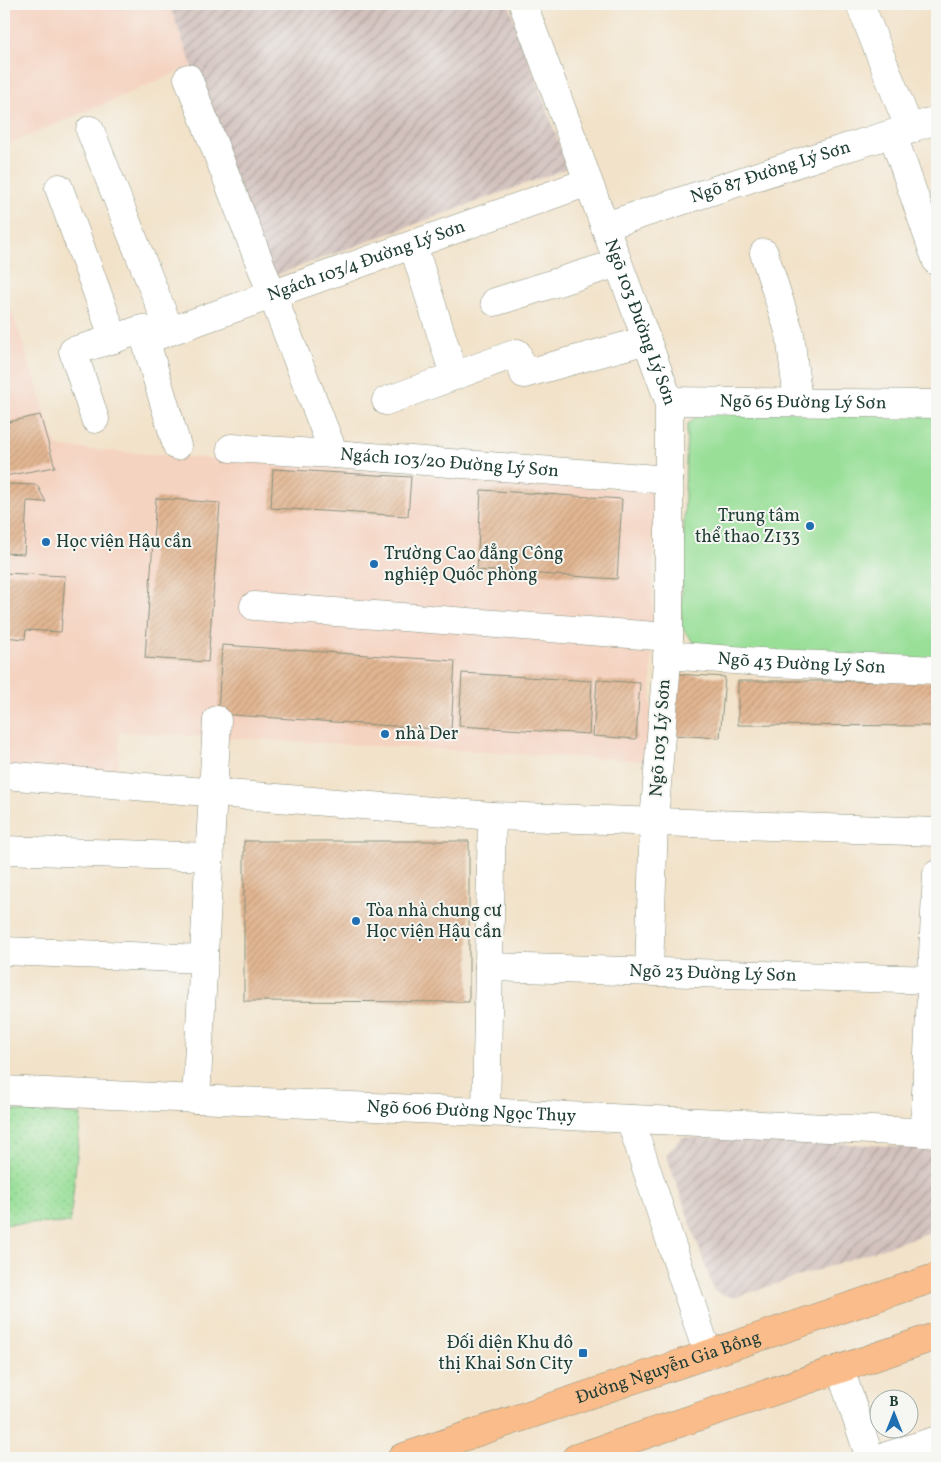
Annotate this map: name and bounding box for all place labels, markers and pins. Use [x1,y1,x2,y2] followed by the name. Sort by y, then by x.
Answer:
[695,504,800,550] place label: Trung tâm thể thao Z133
[804,520,816,532] marker: Trung tâm thể thao Z133
[56,530,192,555] place label: Học viện Hậu cần
[40,536,52,548] marker: Học viện Hậu cần
[384,542,563,588] place label: Trường Cao đẳng Công nghiệp Quốc phòng
[368,558,380,570] marker: Trường Cao đẳng Công nghiệp Quốc phòng
[395,722,459,747] place label: nhà Der
[379,728,391,740] marker: nhà Der
[366,899,502,945] place label: Tòa nhà chung cư Học viện Hậu cần
[350,915,362,927] marker: Tòa nhà chung cư Học viện Hậu cần
[438,1331,573,1377] place label: Đối diện Khu đô thị Khai Sơn City
[577,1347,589,1359] marker: Đối diện Khu đô thị Khai Sơn City

